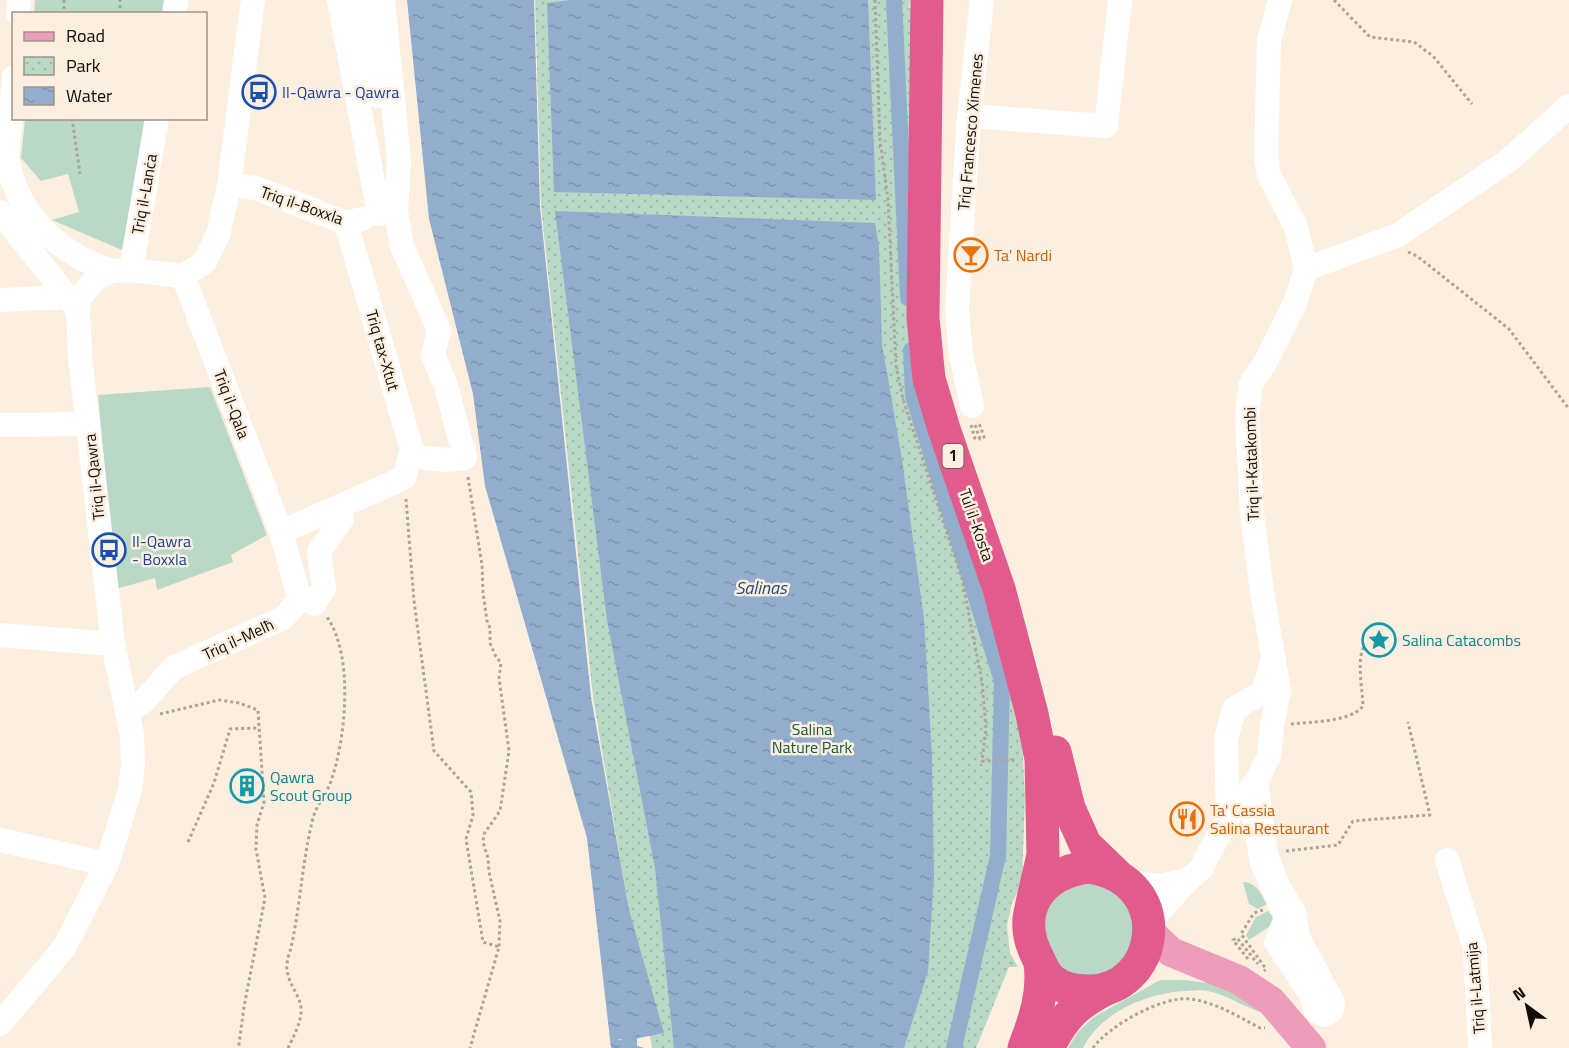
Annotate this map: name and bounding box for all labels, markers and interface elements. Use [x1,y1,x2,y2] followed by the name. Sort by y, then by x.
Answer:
[12,12,207,120] legend
[66,22,105,49] text: Road
[66,52,101,79] text: Park
[951,53,989,211] street label: Triq Francesco Ximenes
[241,74,277,110] bus stop icon: Il-Qawra - Qawra
[282,80,399,104] place label: Il-Qawra - Qawra
[66,82,112,109] text: Water
[125,152,163,236] street label: Triq il-Lanċa
[257,180,347,230] street label: Triq il-Boxxla
[953,237,989,273] bar icon: Ta' Nardi
[994,243,1052,267] place label: Ta' Nardi
[360,307,406,394] street label: Triq tax-Xtut
[208,366,256,442] street label: Triq il-Qala
[1237,407,1265,521] street label: Triq il-Katakombi
[78,433,110,521] street label: Triq il-Qawra
[942,444,964,468] road number: 1
[953,485,1001,565] street label: Tul il-Kosta
[132,529,191,571] place label: Il-Qawra - Boxxla
[91,532,127,568] bus stop icon: Il-Qawra - Boxxla
[735,574,788,601] water label: Salinas
[199,612,277,666] street label: Triq il-Melħ
[1361,622,1397,658] place icon: Salina Catacombs
[1402,628,1521,652] place label: Salina Catacombs
[772,717,853,759] park label: Salina Nature Park
[270,765,352,807] place label: Qawra Scout Group
[229,768,265,804] building icon: Qawra Scout Group
[1210,798,1329,840] place label: Ta' Cassia Salina Restaurant
[1169,801,1205,837] restaurant icon: Ta' Cassia Salina Restaurant
[1459,941,1491,1035] street label: Triq il-Latmija
[1497,976,1557,1036] north arrow
[1508,980,1530,1007] text: N

